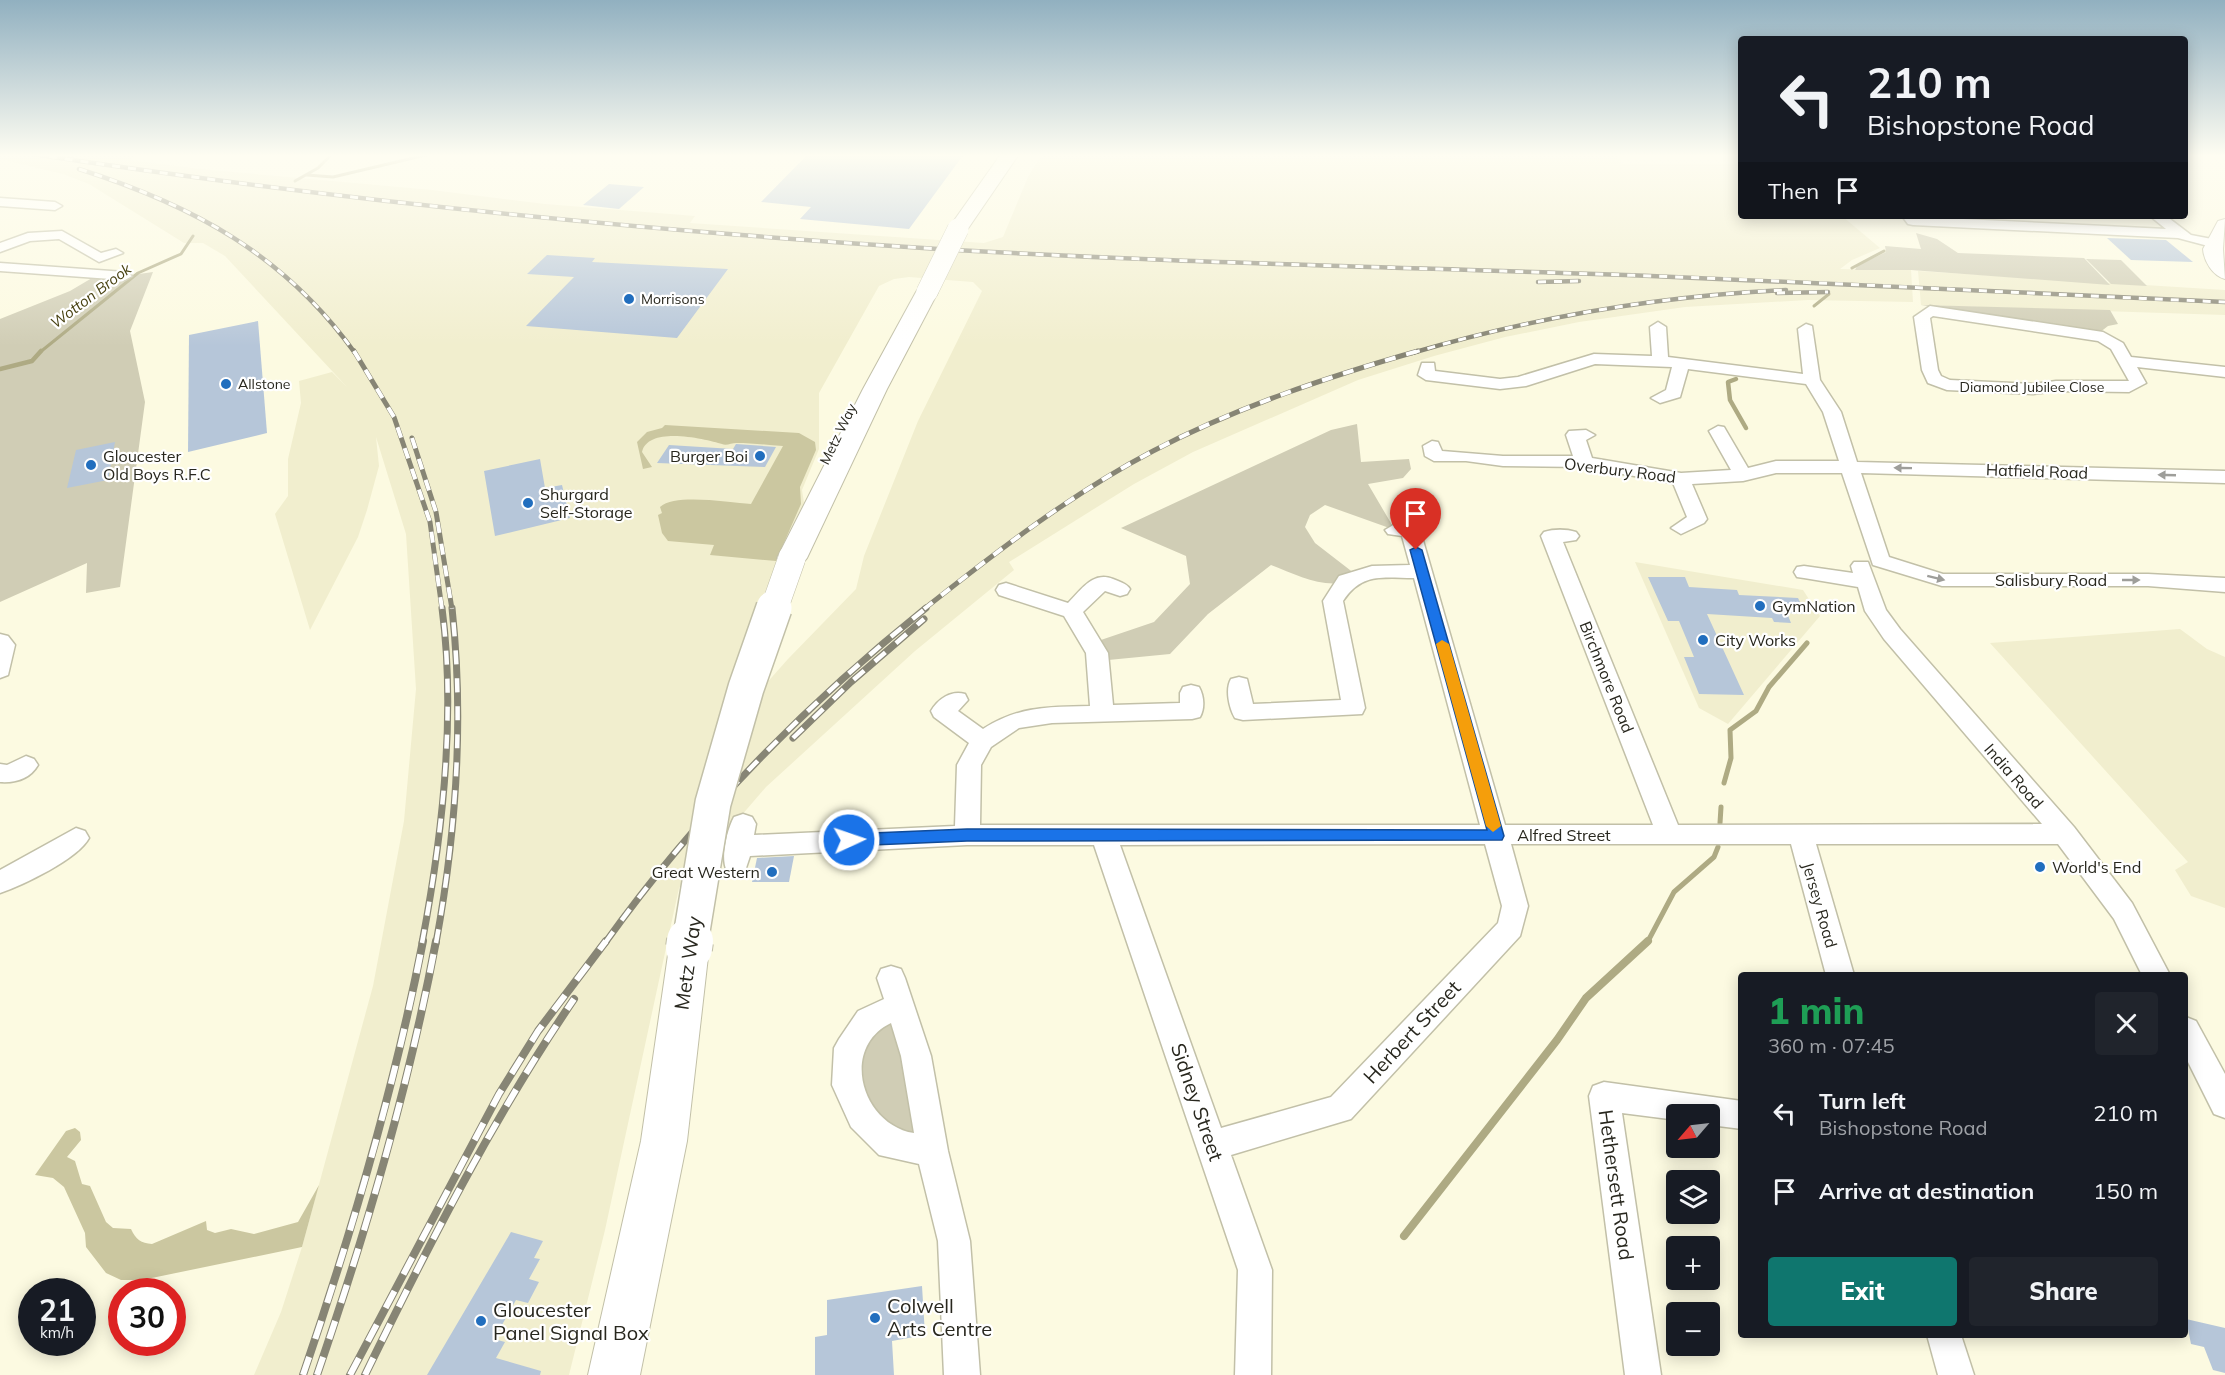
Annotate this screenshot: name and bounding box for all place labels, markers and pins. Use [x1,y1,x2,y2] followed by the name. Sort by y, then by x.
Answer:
[641,290,705,308] place label: Morrisons
[622,292,636,306] marker: Morrisons
[238,375,290,393] place label: Allstone
[219,377,233,391] marker: Allstone
[103,446,211,484] place label: Gloucester Old Boys R.F.C
[670,446,748,466] place label: Burger Boi
[753,449,767,463] marker: Burger Boi
[84,458,98,472] marker: Gloucester Old Boys R.F.C
[540,484,633,522] place label: Shurgard Self-Storage
[1390,488,1441,550] pin
[521,496,535,510] marker: Shurgard Self-Storage
[1772,596,1856,616] place label: GymNation
[1753,599,1767,613] marker: GymNation
[1715,630,1796,650] place label: City Works
[1696,633,1710,647] marker: City Works
[2052,857,2141,877] place label: World's End
[2033,860,2047,874] marker: World's End
[652,862,760,882] place label: Great Western
[765,865,779,879] marker: Great Western
[887,1293,992,1341] place label: Colwell Arts Centre
[493,1297,649,1345] place label: Gloucester Panel Signal Box
[868,1311,882,1325] marker: Colwell Arts Centre
[474,1314,488,1328] marker: Gloucester Panel Signal Box

